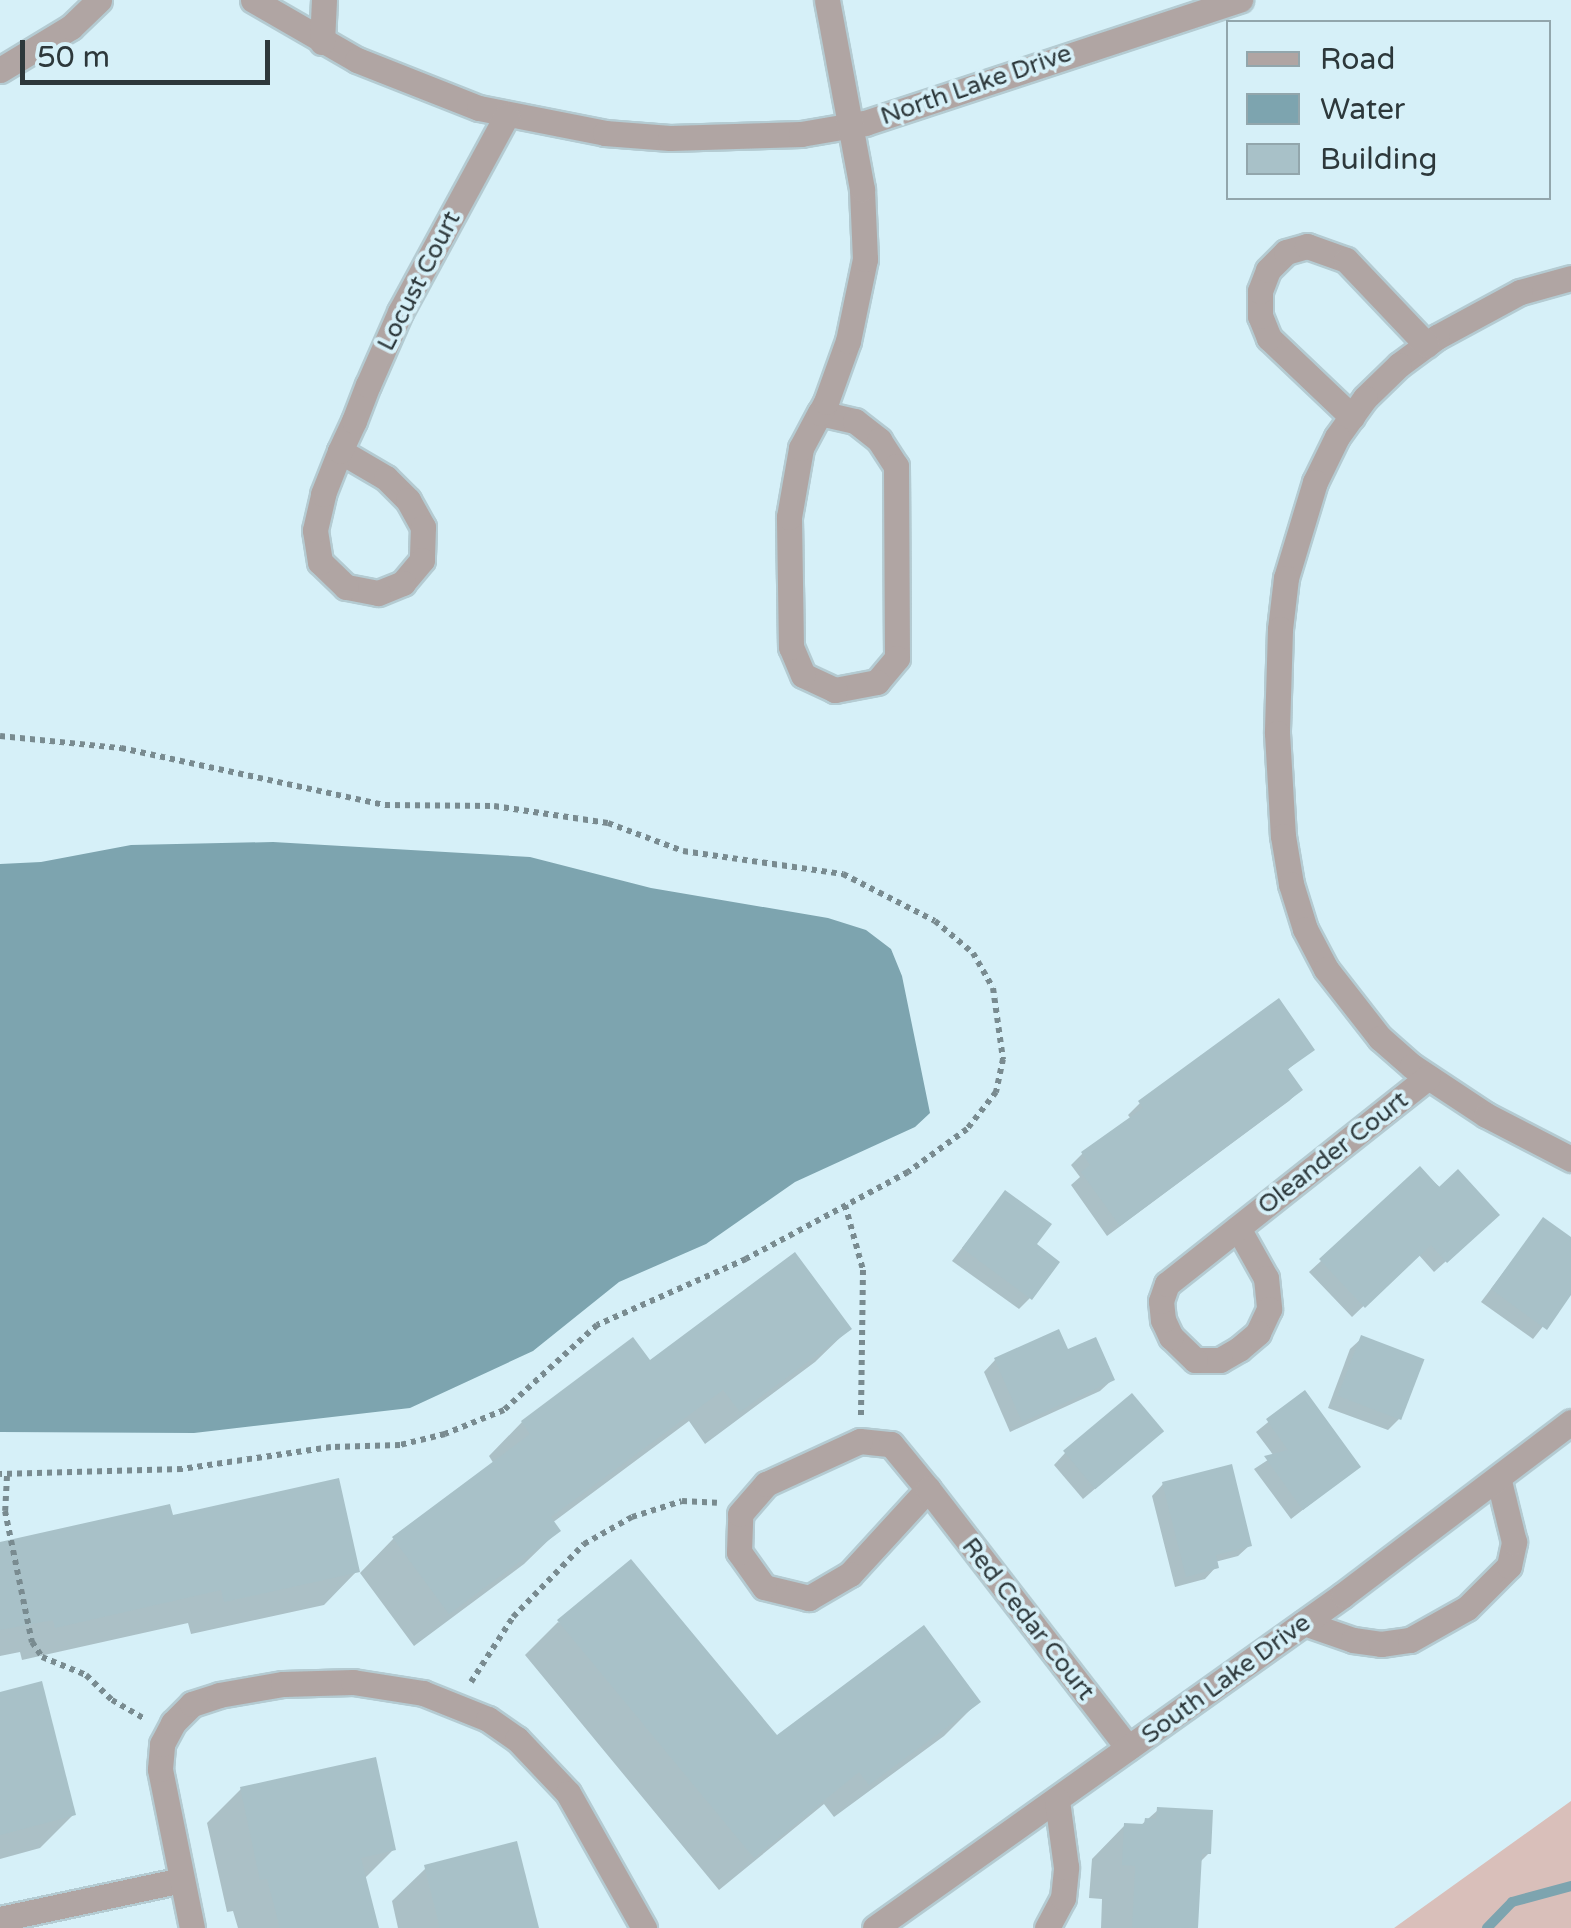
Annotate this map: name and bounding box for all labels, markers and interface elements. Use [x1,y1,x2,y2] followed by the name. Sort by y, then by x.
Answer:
[25,20,275,82] scale bar
[1226,20,1551,200] legend
[877,38,1075,132] street label: North Lake Drive
[37,39,110,76] text: 50 m
[1320,41,1395,78] text: Road
[1320,91,1405,128] text: Water
[1320,141,1437,178] text: Building
[371,206,467,356] street label: Locust Court
[1252,1085,1414,1221] street label: Oleander Court
[955,1532,1101,1706] street label: Red Cedar Court
[1136,1608,1316,1750] street label: South Lake Drive

